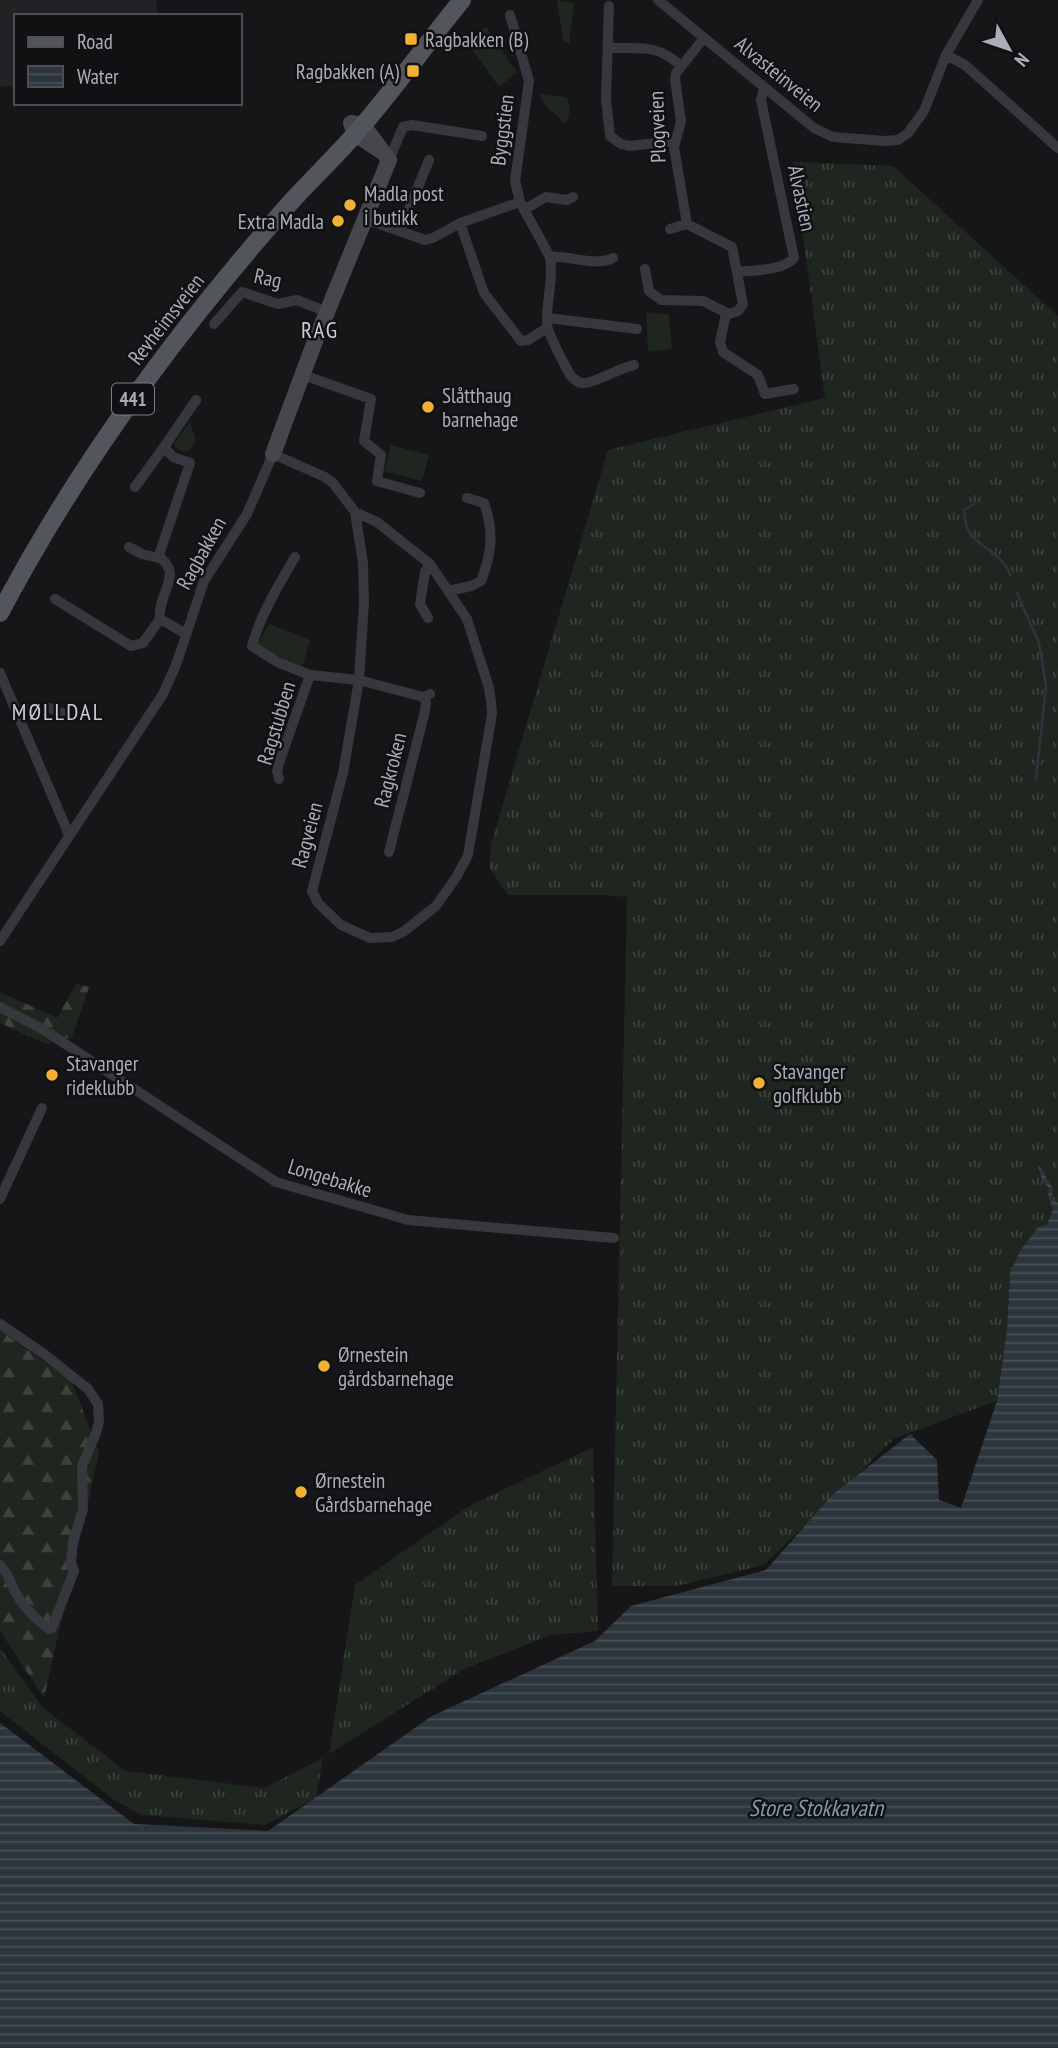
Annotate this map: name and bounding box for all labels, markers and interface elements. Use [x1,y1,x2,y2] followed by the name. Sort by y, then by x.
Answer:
[14,14,242,105] legend
[974,14,1044,84] north arrow
[425,26,528,53] place label: Ragbakken (B)
[77,28,113,55] text: Road
[729,30,829,118] street label: Alvasteinveien
[403,31,419,47] marker: Ragbakken (B)
[1010,48,1035,72] text: N
[296,58,399,85] place label: Ragbakken (A)
[77,63,119,90] text: Water
[405,63,421,79] marker: Ragbakken (A)
[642,91,672,163] street label: Plogveien
[484,93,520,167] street label: Byggstien
[782,163,822,233] street label: Alvastien
[364,180,444,231] place label: Madla post i butikk
[342,197,358,213] marker: Madla post i butikk
[238,208,324,235] place label: Extra Madla
[330,213,346,229] marker: Extra Madla
[252,262,284,294] street label: Rag
[122,268,210,370] street label: Revheimsveien
[301,315,339,344] district label: RAG
[442,382,519,433] place label: Slåtthaug barnehage
[112,384,154,414] road number: 441
[420,399,436,415] marker: Slåtthaug barnehage
[170,512,232,594] street label: Ragbakken
[251,678,301,768] street label: Ragstubben
[12,697,104,726] district label: MØLLDAL
[368,730,412,810] street label: Ragkroken
[285,799,329,871] street label: Ragveien
[66,1050,139,1101] place label: Stavanger rideklubb
[773,1058,846,1109] place label: Stavanger golfklubb
[44,1067,60,1083] marker: Stavanger rideklubb
[751,1075,767,1091] marker: Stavanger golfklubb
[285,1153,375,1203] street label: Longebakke
[338,1341,454,1392] place label: Ørnestein gårdsbarnehage
[316,1358,332,1374] marker: Ørnestein gårdsbarnehage
[315,1467,432,1518] place label: Ørnestein Gårdsbarnehage
[293,1484,309,1500] marker: Ørnestein Gårdsbarnehage
[749,1793,885,1822] water label: Store Stokkavatn

